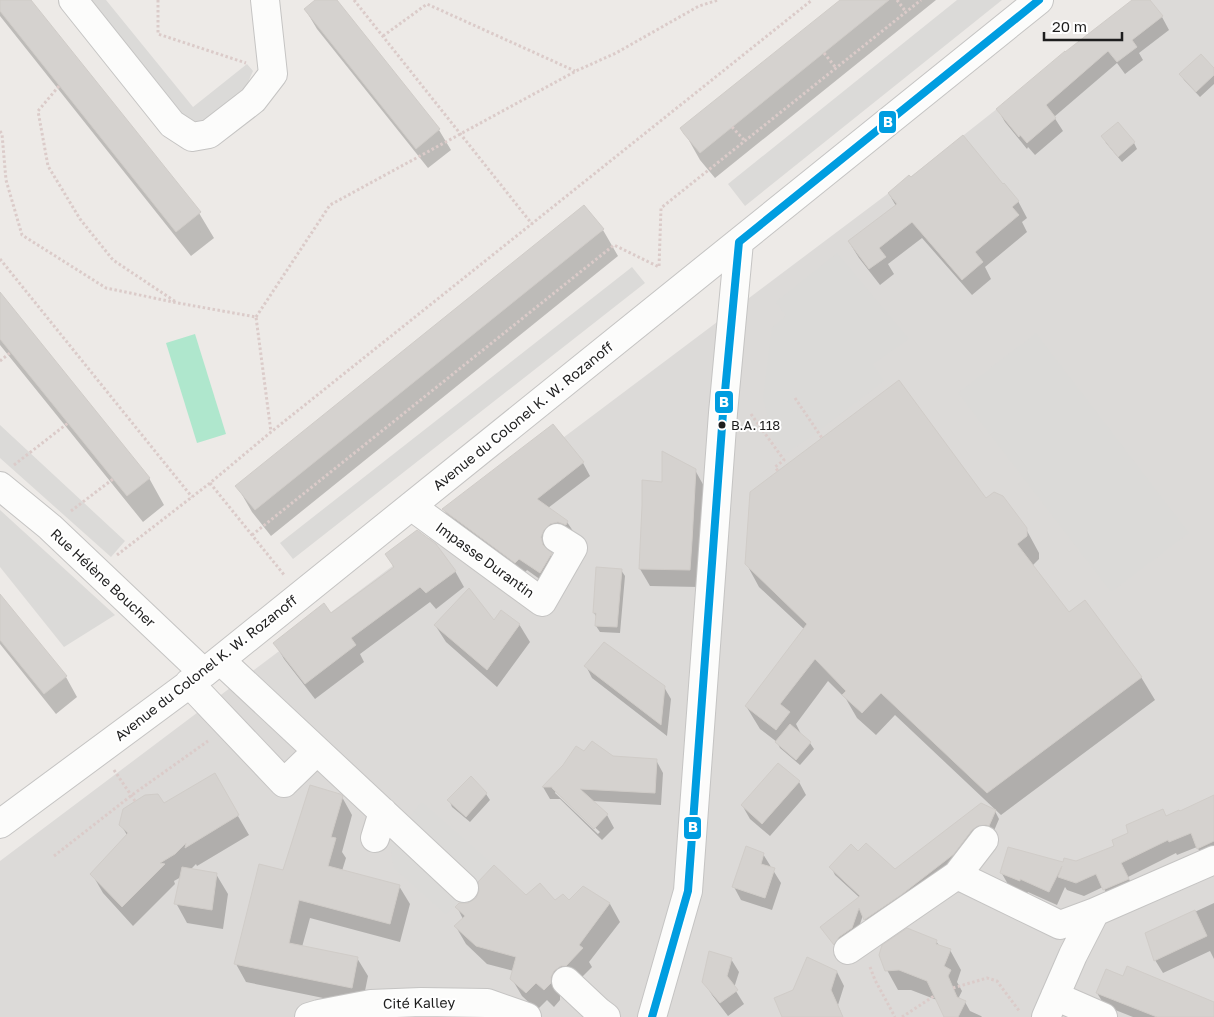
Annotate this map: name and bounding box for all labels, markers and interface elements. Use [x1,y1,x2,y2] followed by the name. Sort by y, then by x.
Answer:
[1044,10,1122,42] scale bar
[1052,17,1087,35] text: 20 m
[878,110,897,134] line badge: B
[883,113,893,130] text: B
[429,338,616,494] street label: Avenue du Colonel K. W. Rozanoff
[714,390,734,414] line badge: B
[719,393,729,410] text: B
[731,417,780,433] place label: B.A. 118
[717,420,727,430] marker: B.A. 118
[433,518,538,601] street label: Impasse Durantin
[47,525,160,631] street label: Rue Hélène Boucher
[111,591,300,744] street label: Avenue du Colonel K. W. Rozanoff
[683,816,702,840] line badge: B
[688,818,698,835] text: B
[383,993,456,1012] street label: Cité Kalley

